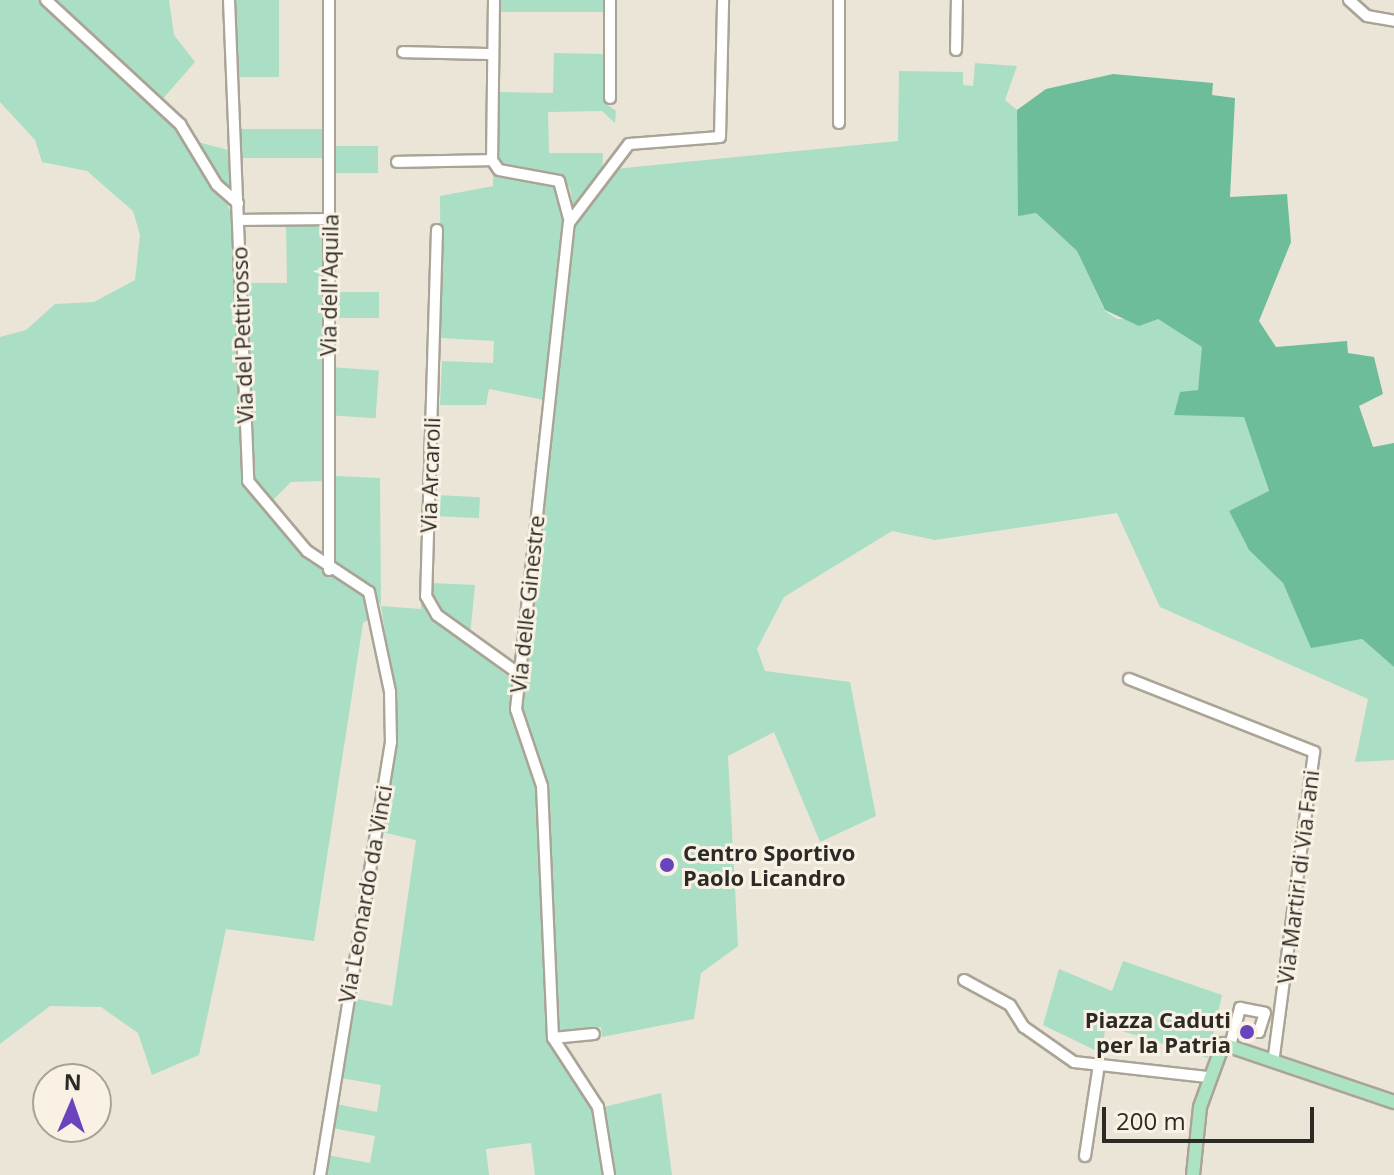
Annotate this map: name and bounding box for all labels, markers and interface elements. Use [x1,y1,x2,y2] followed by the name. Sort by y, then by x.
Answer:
[315,214,343,356] street label: Via dell'Aquila
[226,246,258,424] street label: Via del Pettirosso
[415,417,445,533] street label: Via Arcaroli
[505,514,549,694] street label: Via delle Ginestre
[1272,769,1324,985] street label: Via Martiri di Via Fani
[333,783,397,1005] street label: Via Leonardo da Vinci
[683,839,855,890] place label: Centro Sportivo Paolo Licandro
[658,856,676,874] marker: Centro Sportivo Paolo Licandro
[1085,1006,1231,1058] place label: Piazza Caduti per la Patria
[1238,1023,1256,1041] marker: Piazza Caduti per la Patria
[32,1063,112,1143] north arrow
[63,1066,82,1096] text: N
[1106,1091,1318,1141] scale bar
[1116,1104,1186,1137] text: 200 m

